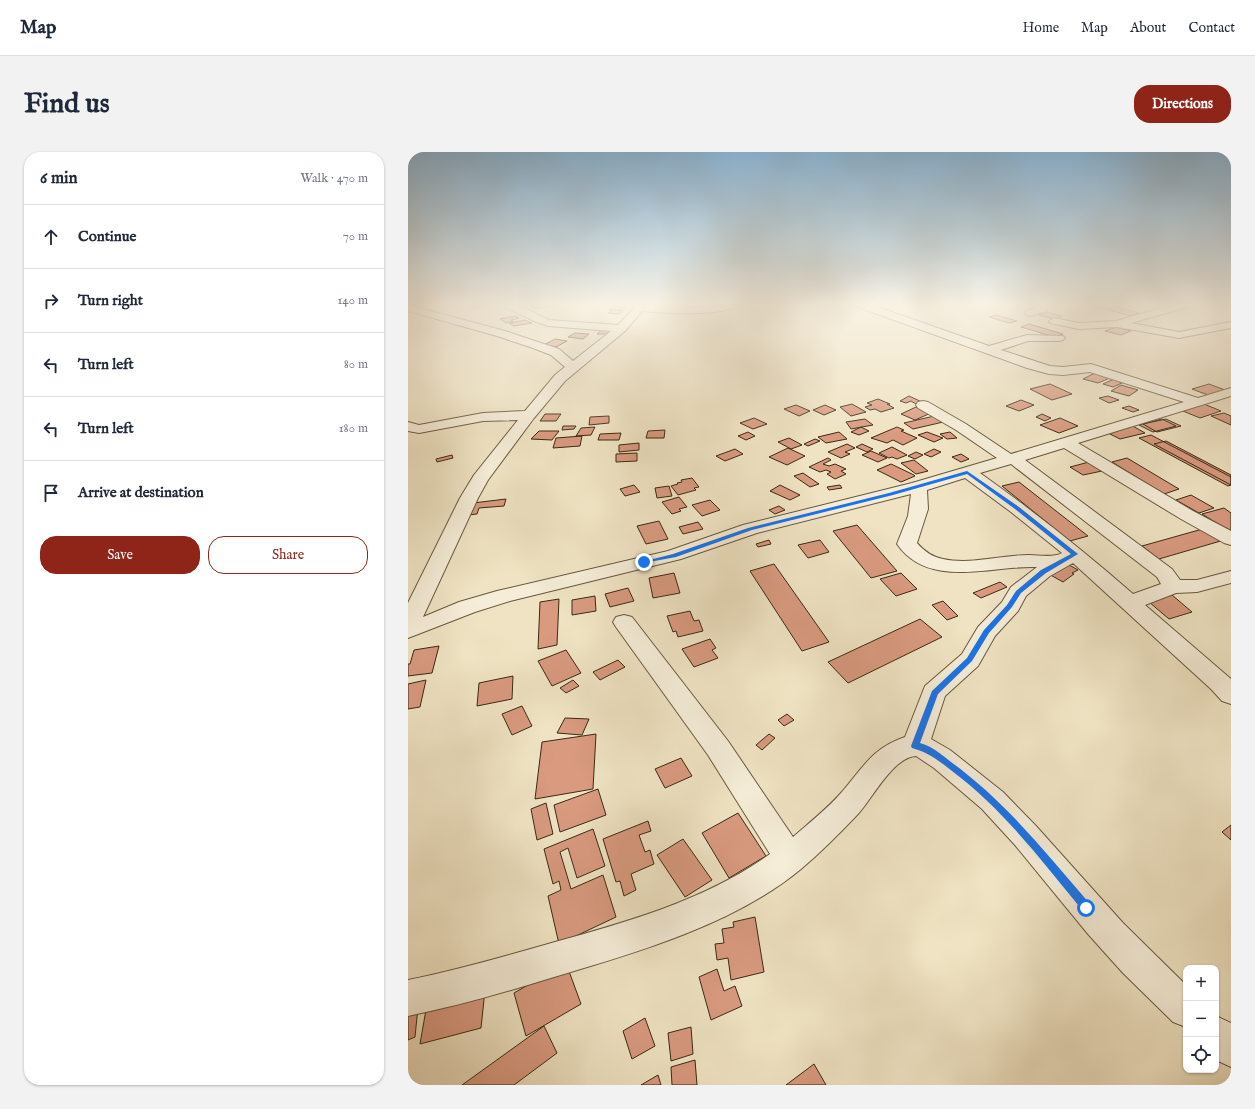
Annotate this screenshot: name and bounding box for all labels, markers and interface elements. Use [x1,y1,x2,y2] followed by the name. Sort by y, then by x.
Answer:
[20,16,56,40] text: Map
[1023,19,1059,37] text: Home
[1081,19,1108,37] text: Map
[1130,19,1166,37] text: About
[1188,19,1235,37] text: Contact
[1134,85,1231,123] button: Directions
[24,87,110,122] text: Find us
[40,168,78,189] text: 6 min
[300,170,368,187] text: Walk · 470 m
[40,226,62,248] icon: ahead
[78,227,136,246] text: Continue
[343,228,368,245] text: 70 m
[40,290,62,312] icon: right
[78,291,143,310] text: Turn right
[338,292,368,309] text: 140 m
[40,354,62,376] icon: left
[78,355,134,374] text: Turn left
[344,356,368,373] text: 80 m
[40,418,62,440] icon: left
[78,419,134,438] text: Turn left
[339,420,368,437] text: 180 m
[40,482,62,504] icon: arrive
[78,483,204,502] text: Arrive at destination
[40,536,200,574] button: Save
[208,536,368,574] button: Share
[635,553,653,571] route end
[1077,899,1095,917] route start
[1183,965,1219,1073] map controls
[1183,965,1219,1001] button: +
[1183,1001,1219,1037] button: −
[1183,1037,1219,1073] button: locate

